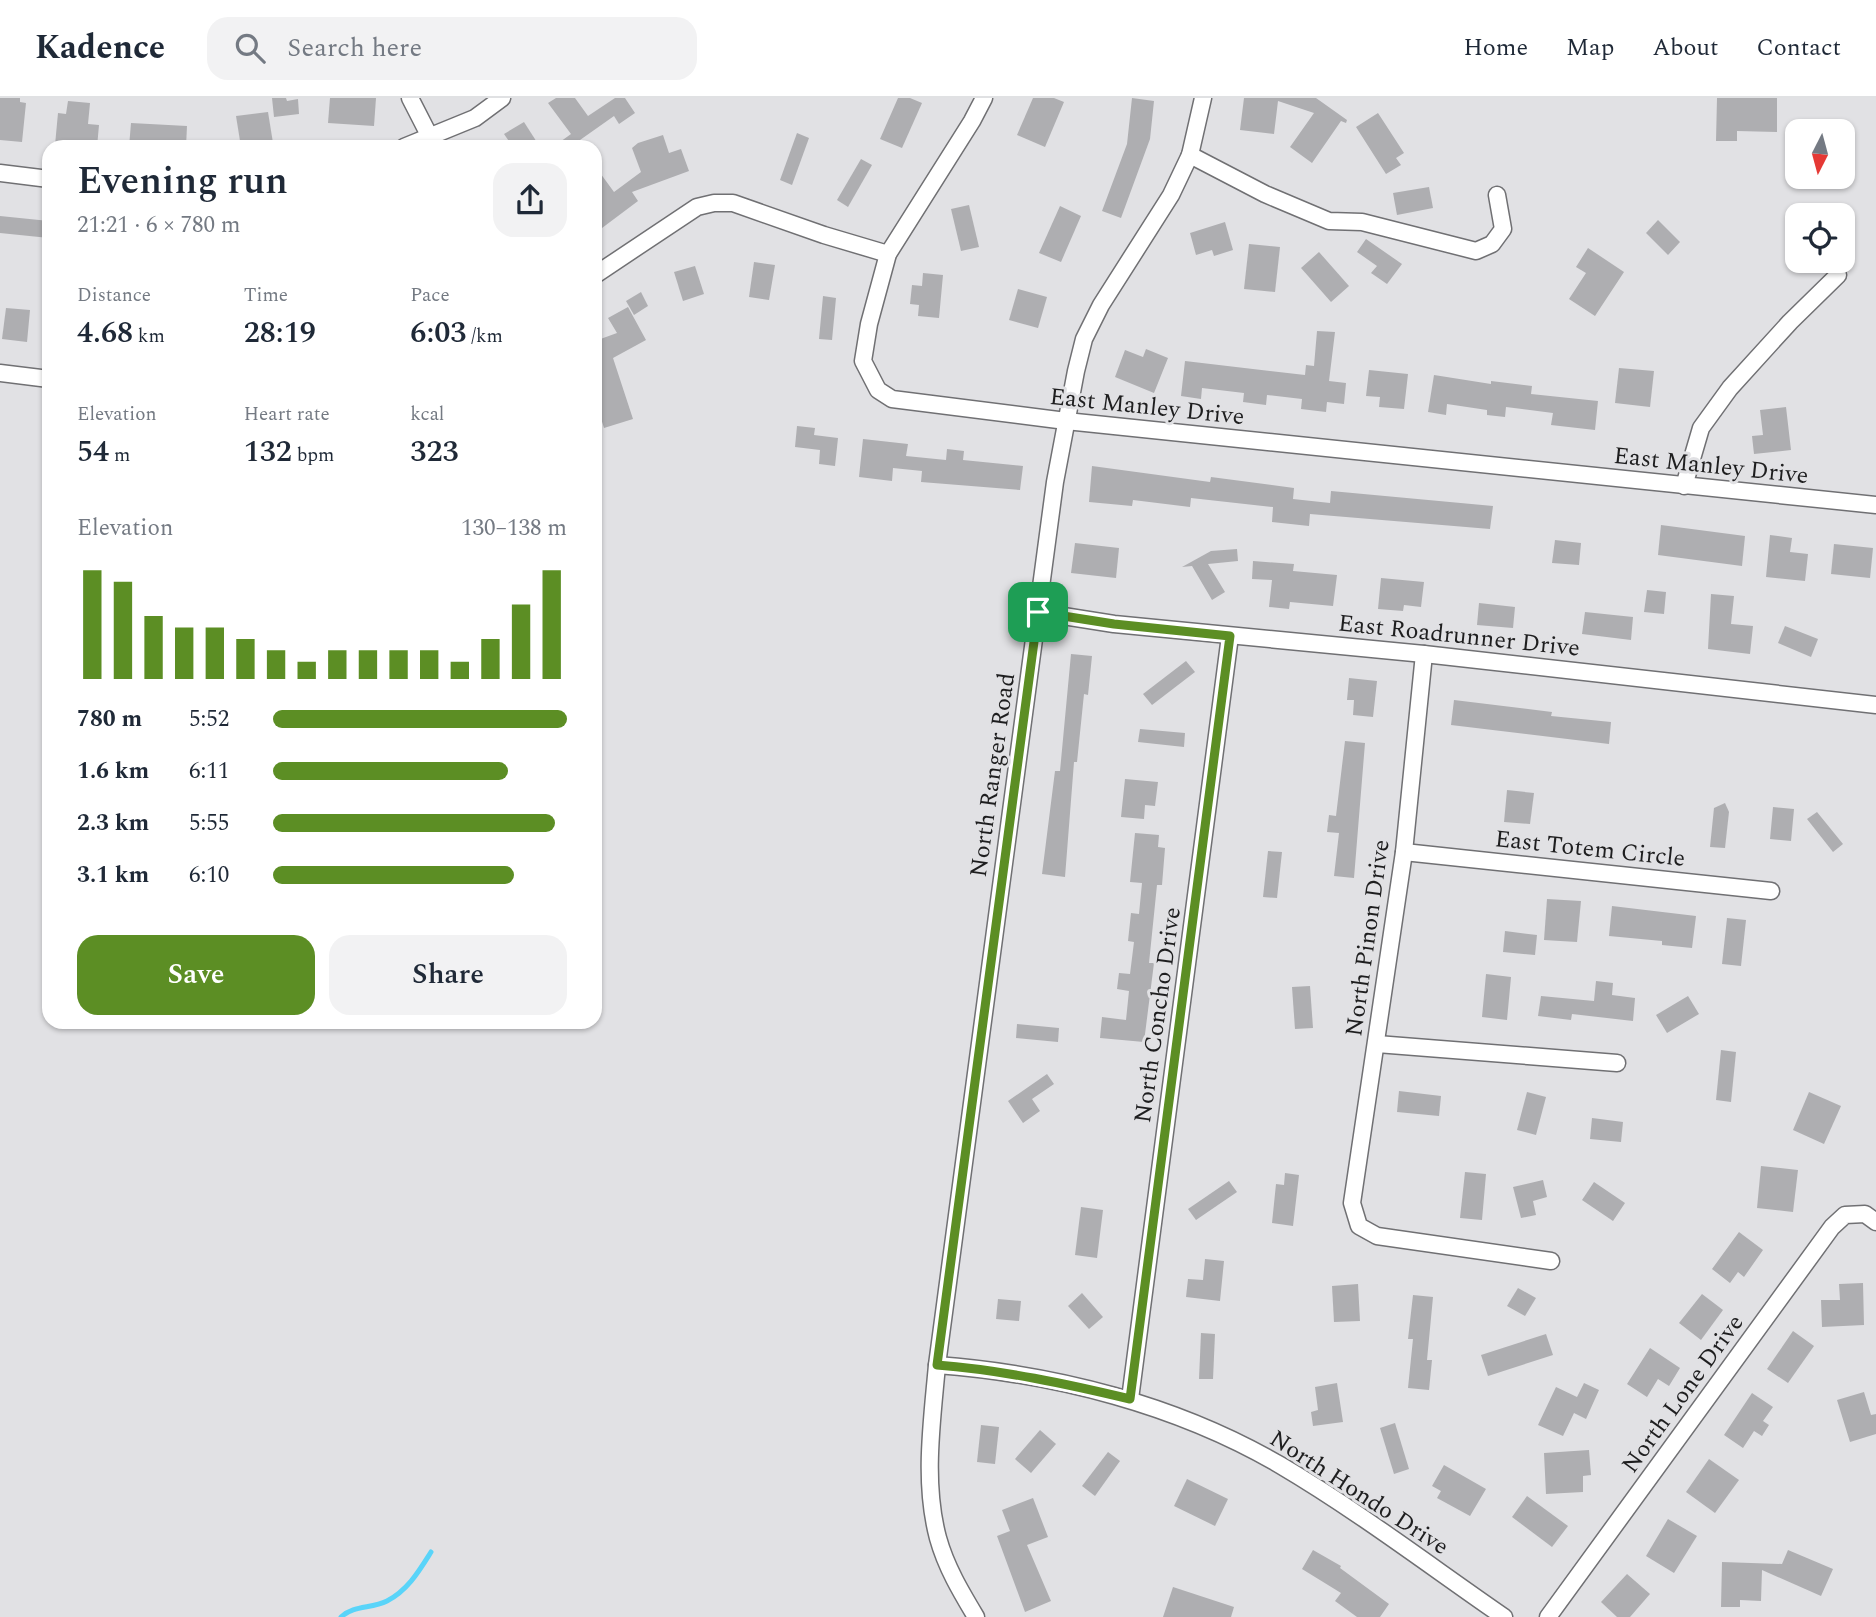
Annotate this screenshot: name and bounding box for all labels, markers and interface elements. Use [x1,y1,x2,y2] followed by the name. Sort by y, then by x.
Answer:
[207,17,697,80] search box
[35,23,165,73] text: Kadence
[287,28,422,68] text: Search here
[231,29,269,67] icon: search
[1463,30,1528,66] text: Home
[1566,30,1614,66] text: Map
[1652,30,1718,66] text: About
[1756,30,1841,66] text: Contact
[1785,119,1855,189] north arrow
[1785,119,1855,273] map controls
[77,153,288,211] text: Evening run
[493,163,567,237] button: share
[1785,203,1855,273] button: locate
[77,208,241,243] text: 21:21 · 6 × 780 m
[77,281,151,310] text: Distance
[244,281,288,310] text: Time
[410,281,450,310] text: Pace
[77,310,133,356] text: 4.68
[244,310,316,356] text: 28:19
[410,310,466,356] text: 6:03
[133,322,165,351] text: km
[466,322,503,351] text: /km
[1048,379,1246,435] street label: East Manley Drive
[77,400,157,429] text: Elevation
[244,400,330,429] text: Heart rate
[410,400,444,429] text: kcal
[77,429,109,475] text: 54
[244,429,292,475] text: 132
[410,429,459,475] text: 323
[1612,438,1810,494] street label: East Manley Drive
[109,441,130,470] text: m
[292,441,334,470] text: bpm
[77,511,173,546] text: Elevation
[461,511,567,546] text: 130–138 m
[1008,582,1068,642] pin
[1019,593,1057,631] icon: arrive
[1336,605,1582,667] street label: East Roadrunner Drive
[961,671,1025,879] street label: North Ranger Road
[77,702,142,737] text: 780 m
[189,702,229,737] text: 5:52
[77,754,149,789] text: 1.6 km
[189,754,229,789] text: 6:11
[77,806,149,841] text: 2.3 km
[189,806,229,841] text: 5:55
[1493,821,1687,877] street label: East Totem Circle
[1336,837,1400,1039] street label: North Pinon Drive
[77,858,149,893] text: 3.1 km
[189,858,229,893] text: 6:10
[1125,905,1191,1125] street label: North Concho Drive
[77,935,315,1015] button: Save
[329,935,567,1015] button: Share
[1613,1307,1753,1481] street label: North Lone Drive
[1262,1421,1456,1565] street label: North Hondo Drive

